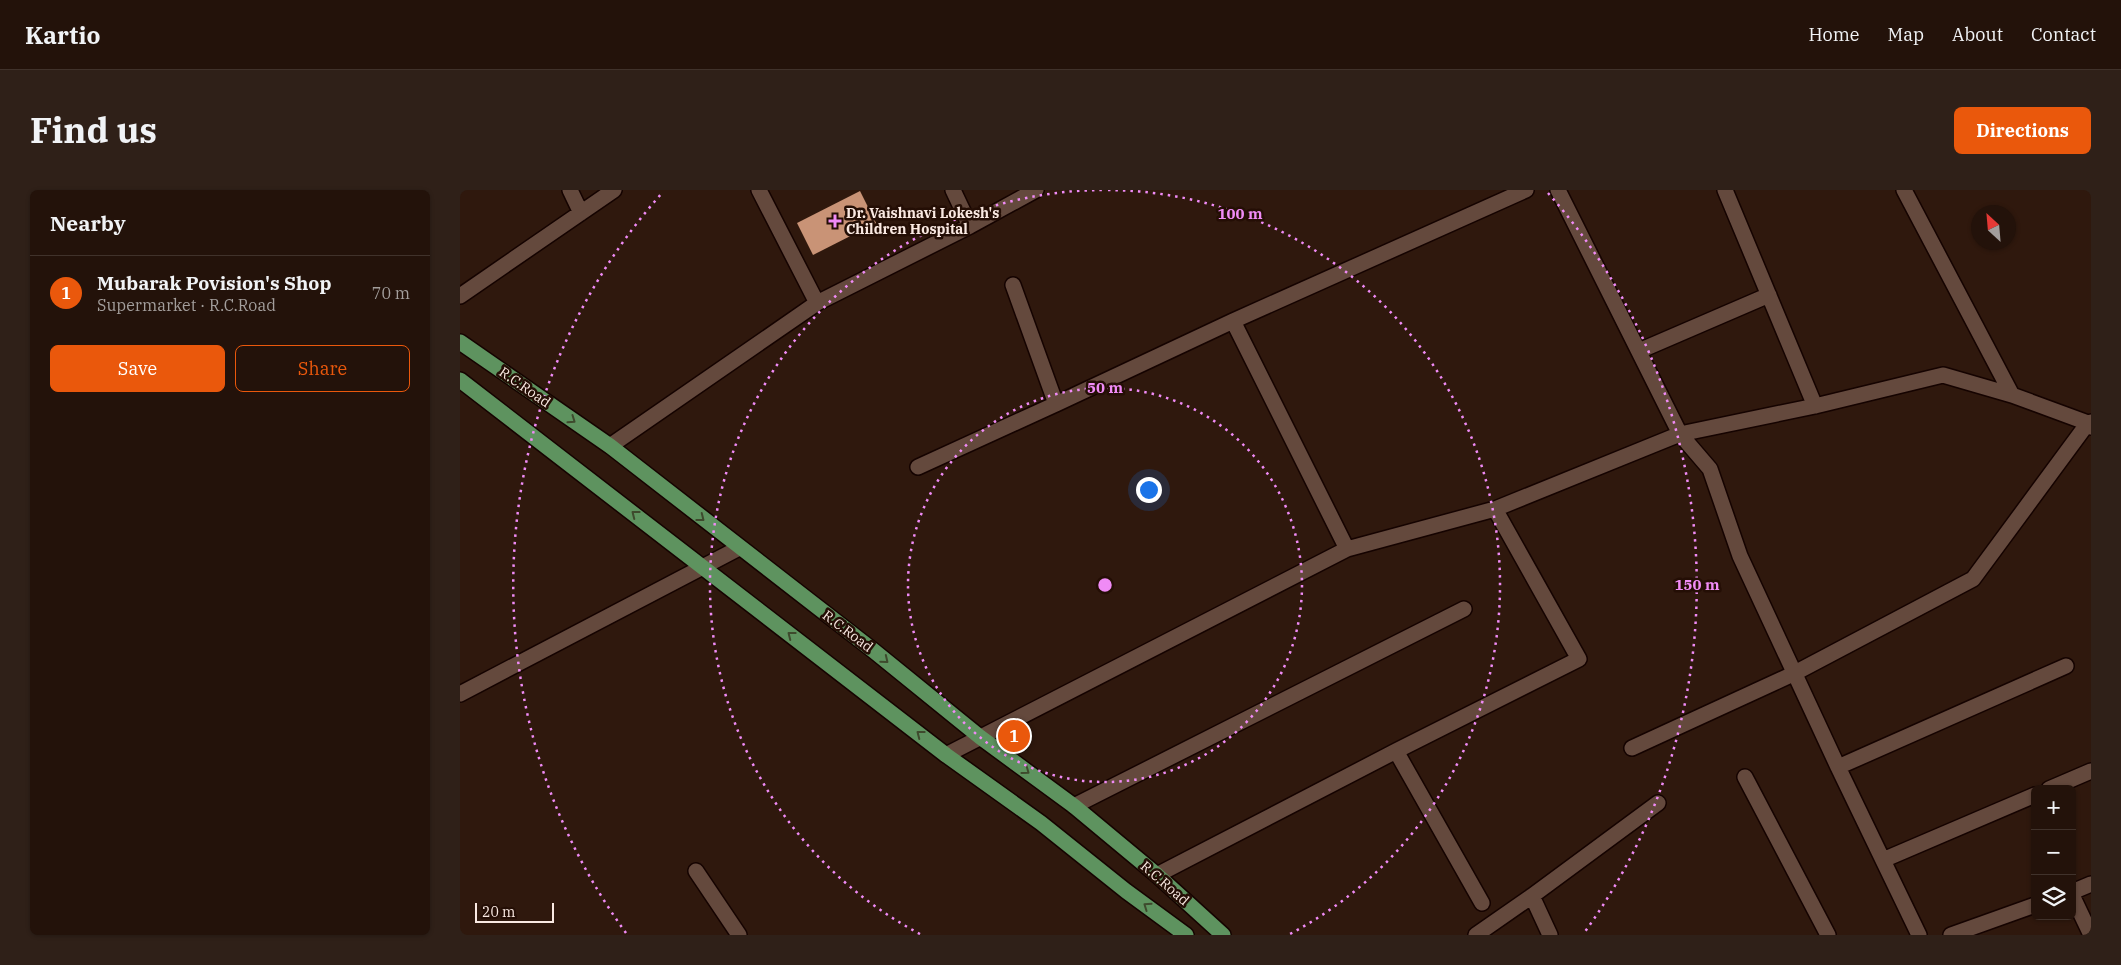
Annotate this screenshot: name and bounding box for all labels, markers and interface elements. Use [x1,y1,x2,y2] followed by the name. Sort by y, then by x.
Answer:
[25,19,100,51] text: Kartio
[1808,23,1860,46] text: Home
[1888,23,1924,46] text: Map
[1952,23,2003,46] text: About
[2031,23,2096,46] text: Contact
[30,107,157,153] text: Find us
[1954,107,2091,154] button: Directions
[846,204,999,238] place label: Dr. Vaishnavi Lokesh's Children Hospital
[1217,204,1263,223] text: 100 m
[1971,205,2016,250] north arrow
[50,209,126,237] text: Nearby
[828,214,842,228] marker: Dr. Vaishnavi Lokesh's Children Hospital
[97,271,331,295] text: Mubarak Povision's Shop
[61,283,71,303] text: 1
[372,283,410,303] text: 70 m
[97,295,276,315] text: Supermarket · R.C.Road
[50,345,225,392] button: Save
[235,345,410,392] button: Share
[496,363,555,411] street label: R.C.Road
[1087,378,1123,397] text: 50 m
[566,414,576,423] one-way arrow
[1136,477,1162,503] your location
[631,511,641,520] one-way arrow
[695,512,705,521] one-way arrow
[1674,575,1720,594] text: 150 m
[1096,576,1114,594] centre of rings
[819,606,877,656] street label: R.C.Road
[787,632,797,641] one-way arrow
[880,654,889,663] one-way arrow
[998,717,1030,755] pin: 1
[917,732,926,740] one-way arrow
[1021,765,1030,775] one-way arrow
[2031,785,2076,920] map controls
[2031,785,2076,830] button: +
[2031,830,2076,875] button: −
[1137,857,1193,909] street label: R.C.Road
[2031,875,2076,920] button: layers
[475,900,554,923] scale bar
[482,903,515,921] text: 20 m
[1143,903,1153,912] one-way arrow

